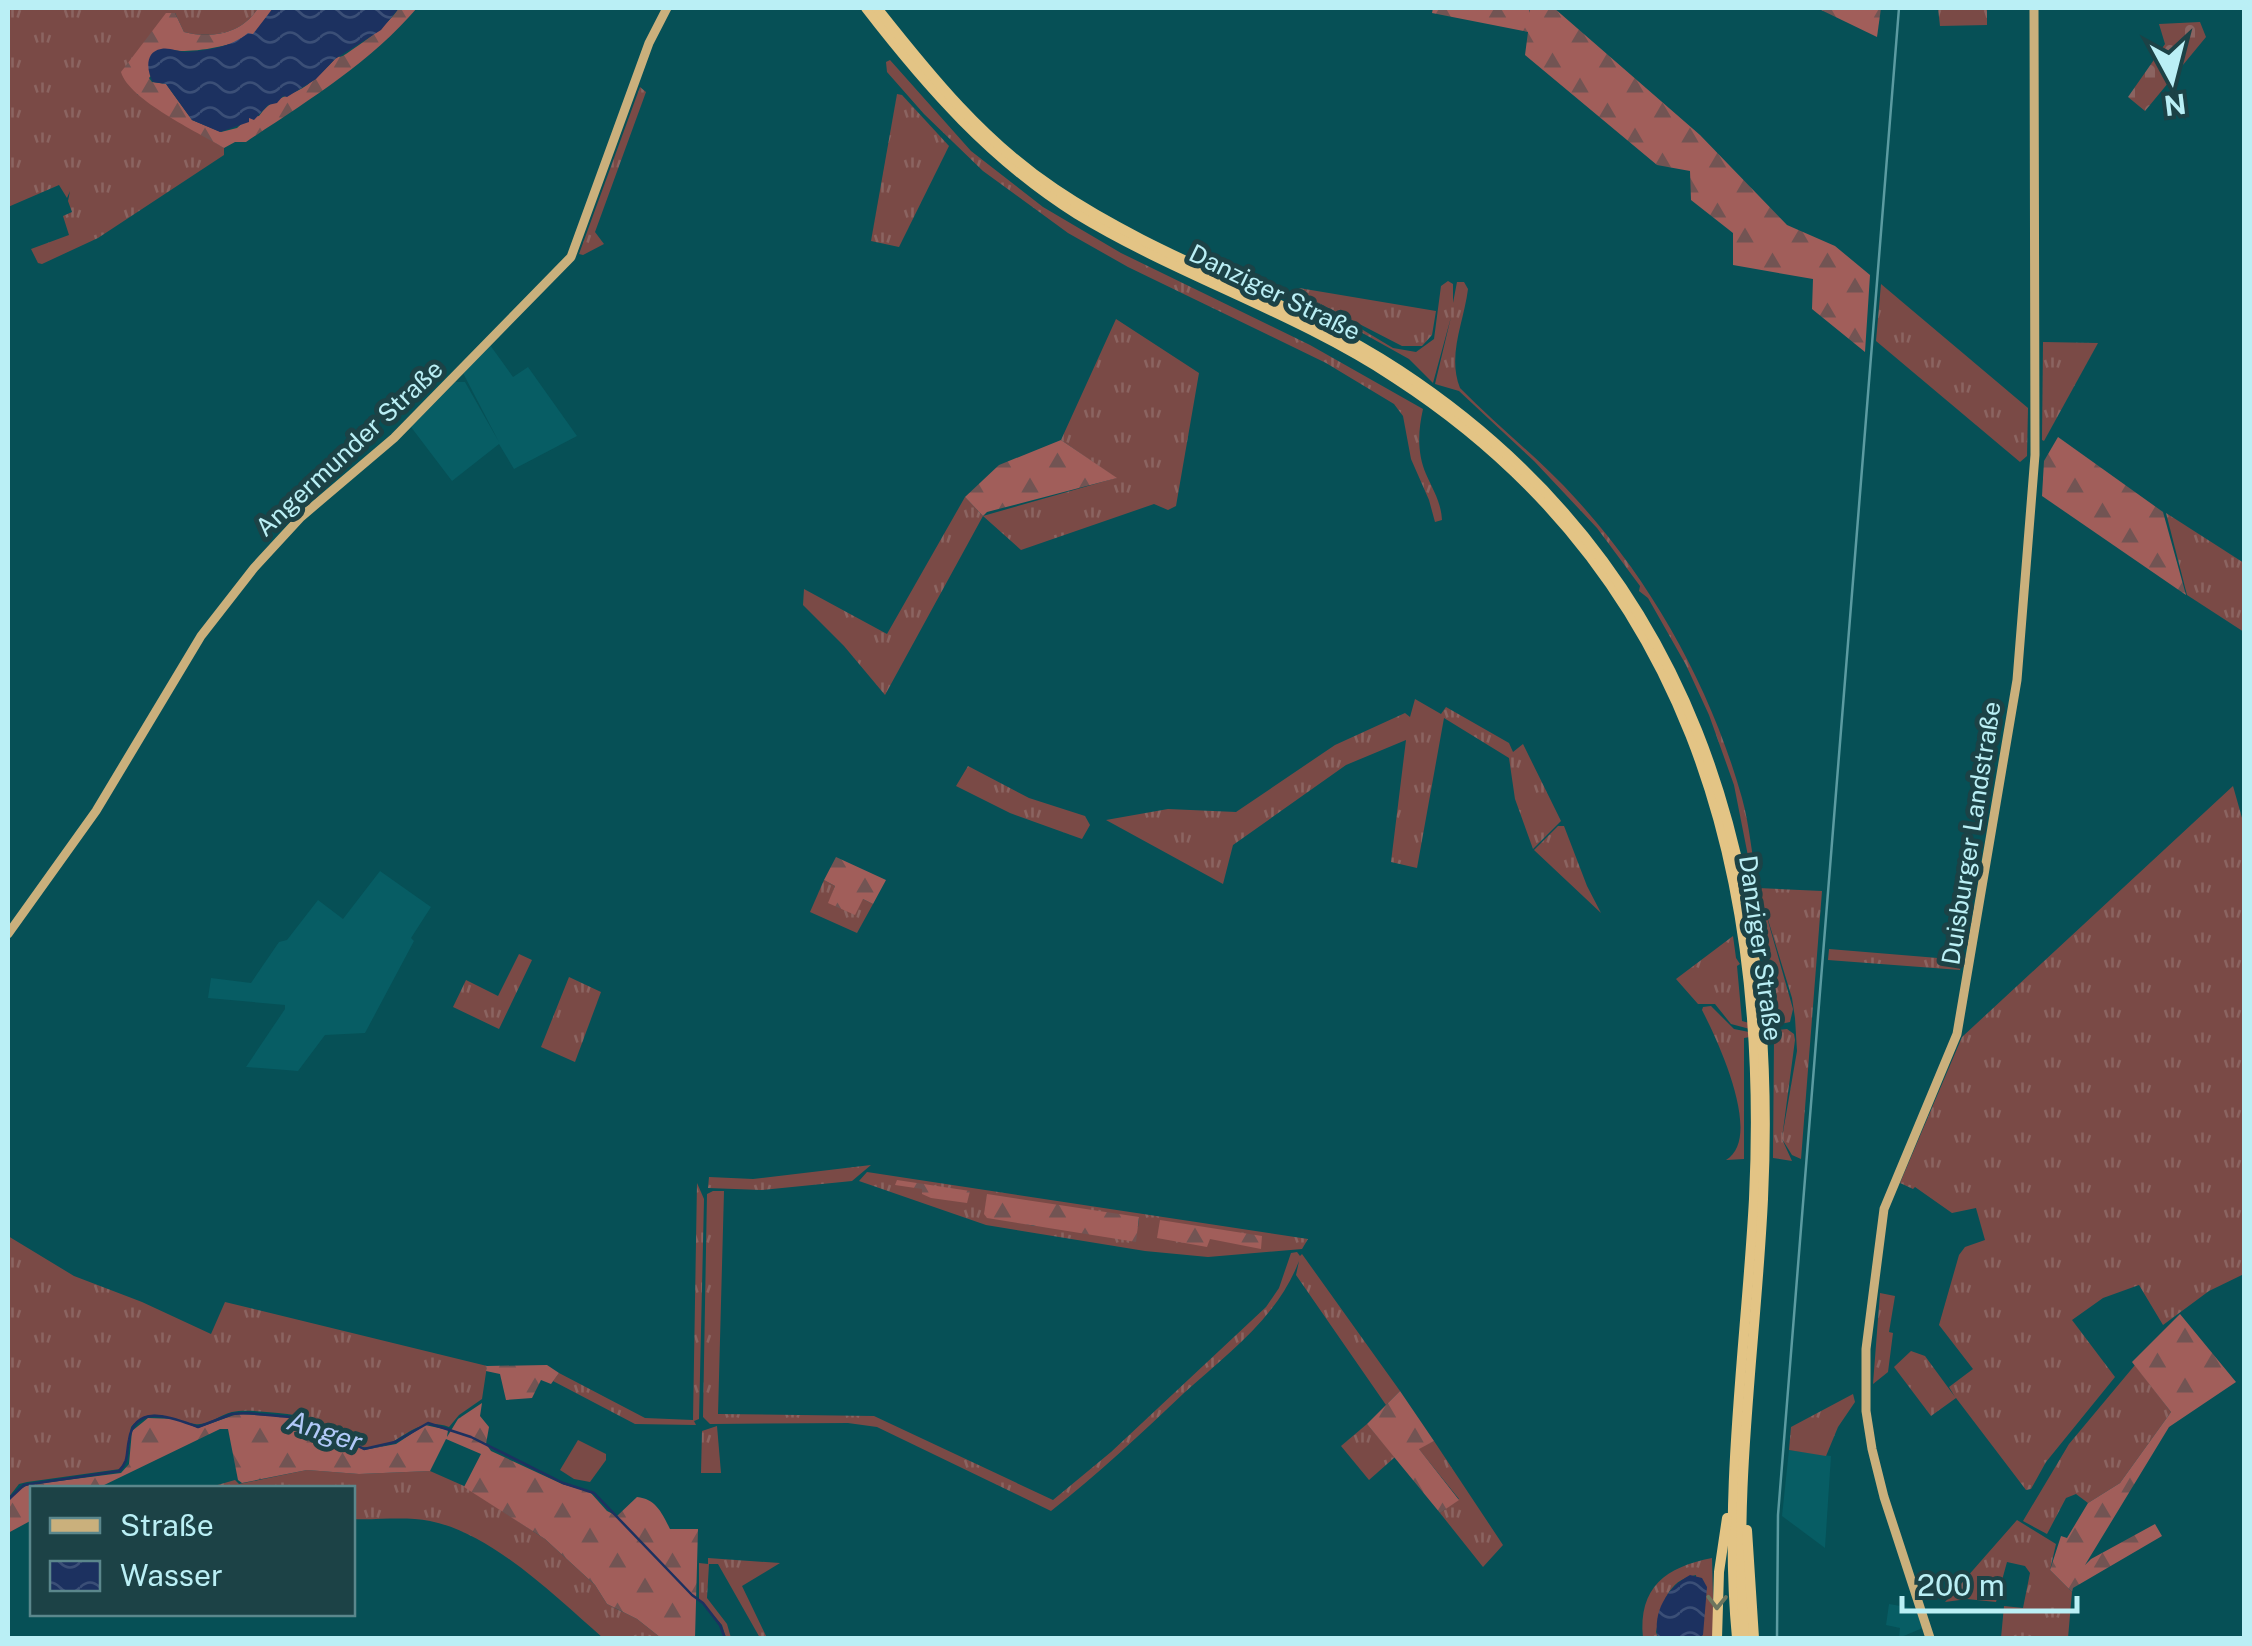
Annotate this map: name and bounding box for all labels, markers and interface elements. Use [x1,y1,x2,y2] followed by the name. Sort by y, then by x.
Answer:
[2122,30,2222,130] north arrow
[2162,88,2188,123] text: N
[1184,238,1366,346] street label: Danziger Straße
[249,354,449,542] street label: Angermunder Straße
[1935,699,2007,967] street label: Duisburger Landstraße
[1733,853,1789,1043] street label: Danziger Straße
[284,1403,367,1458] water label: Anger
[30,1486,355,1616] legend
[120,1507,214,1543] text: Straße
[1902,1551,2077,1613] scale bar
[120,1557,223,1593] text: Wasser
[1917,1567,2005,1603] text: 200 m
[1707,1595,1728,1611] one-way arrow

